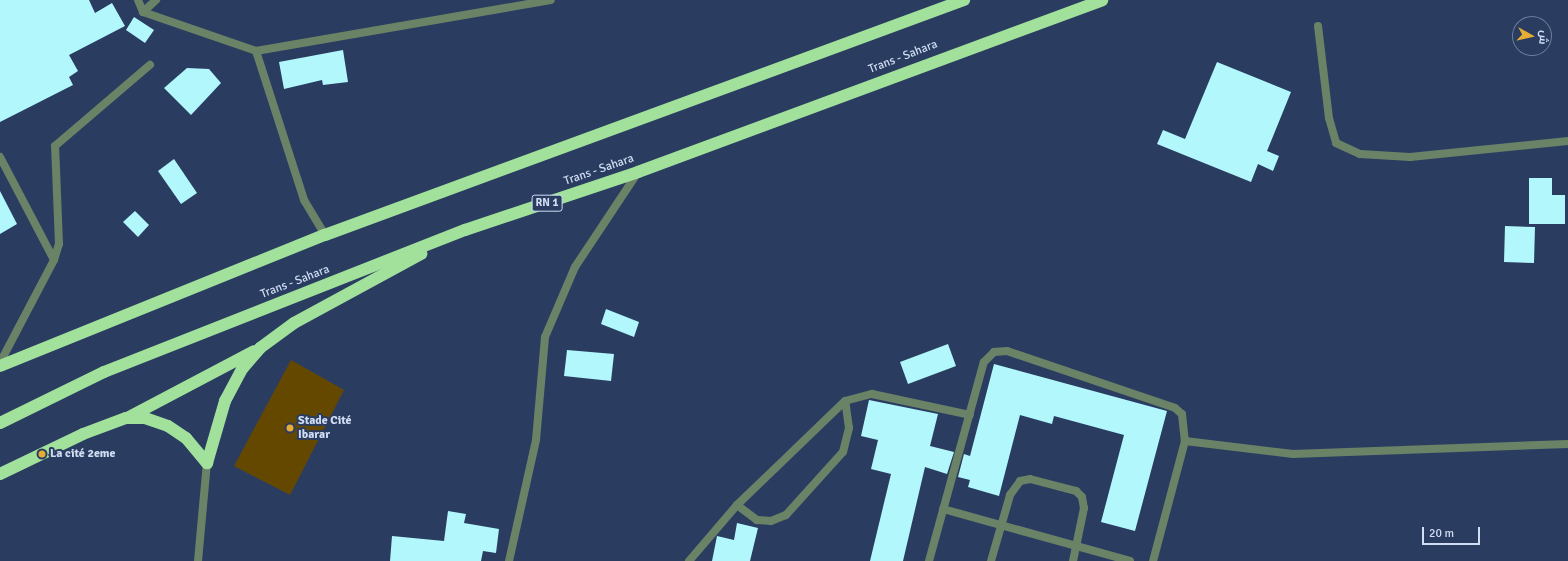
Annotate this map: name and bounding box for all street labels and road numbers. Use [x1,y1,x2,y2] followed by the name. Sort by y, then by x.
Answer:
[866,37,940,77] street label: Trans - Sahara
[562,151,636,189] street label: Trans - Sahara
[531,194,563,212] road number: RN 1
[258,262,332,302] street label: Trans - Sahara

